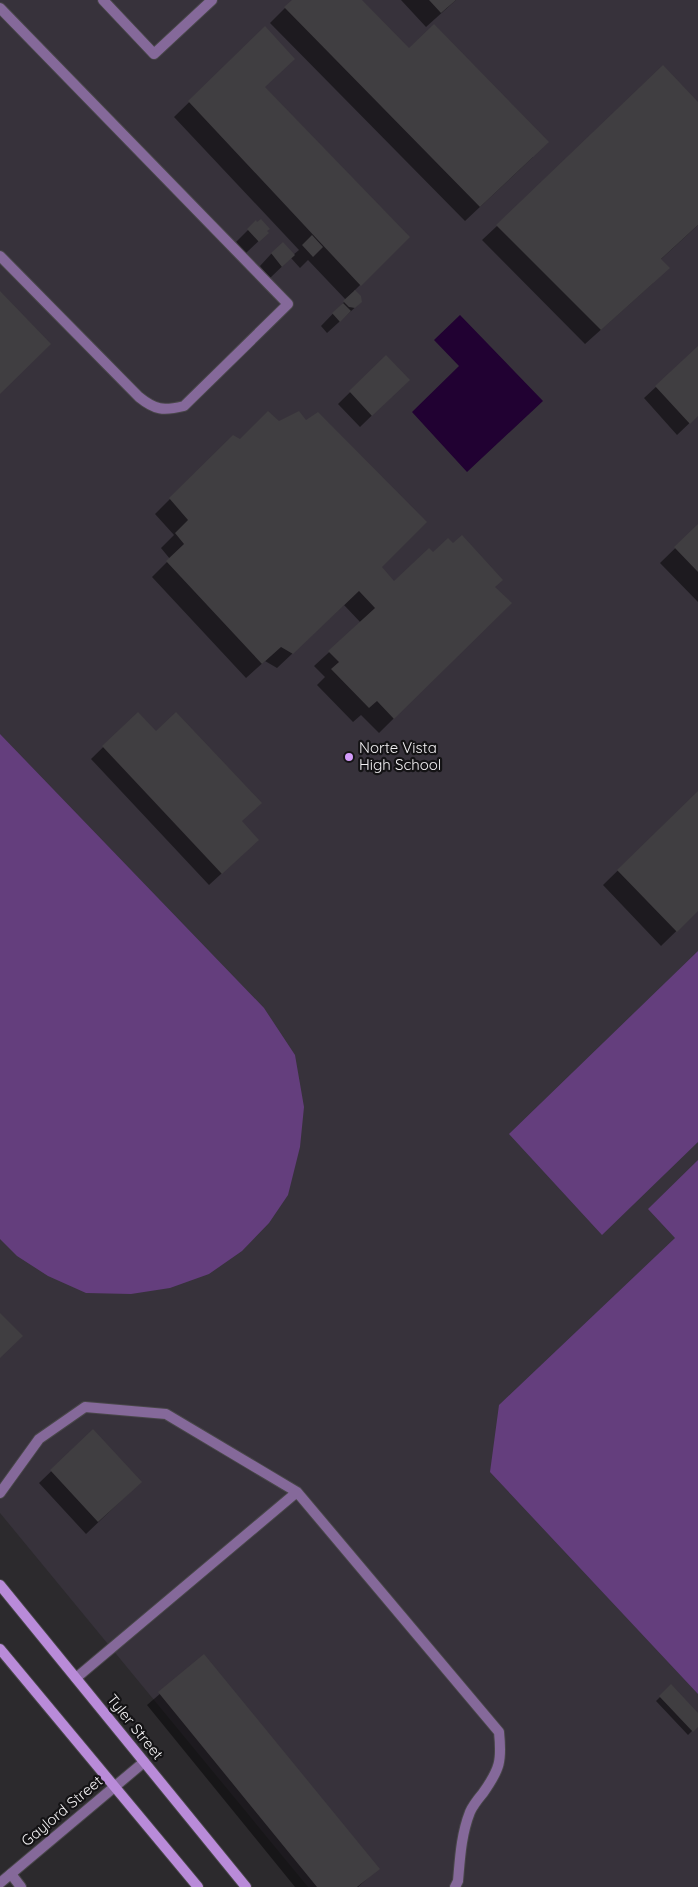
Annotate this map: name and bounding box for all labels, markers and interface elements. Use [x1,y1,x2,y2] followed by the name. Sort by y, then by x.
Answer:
[359,738,441,774] place label: Norte Vista High School
[343,751,355,763] marker: Norte Vista High School
[103,1690,168,1763] street label: Tyler Street
[17,1771,106,1850] street label: Gaylord Street

